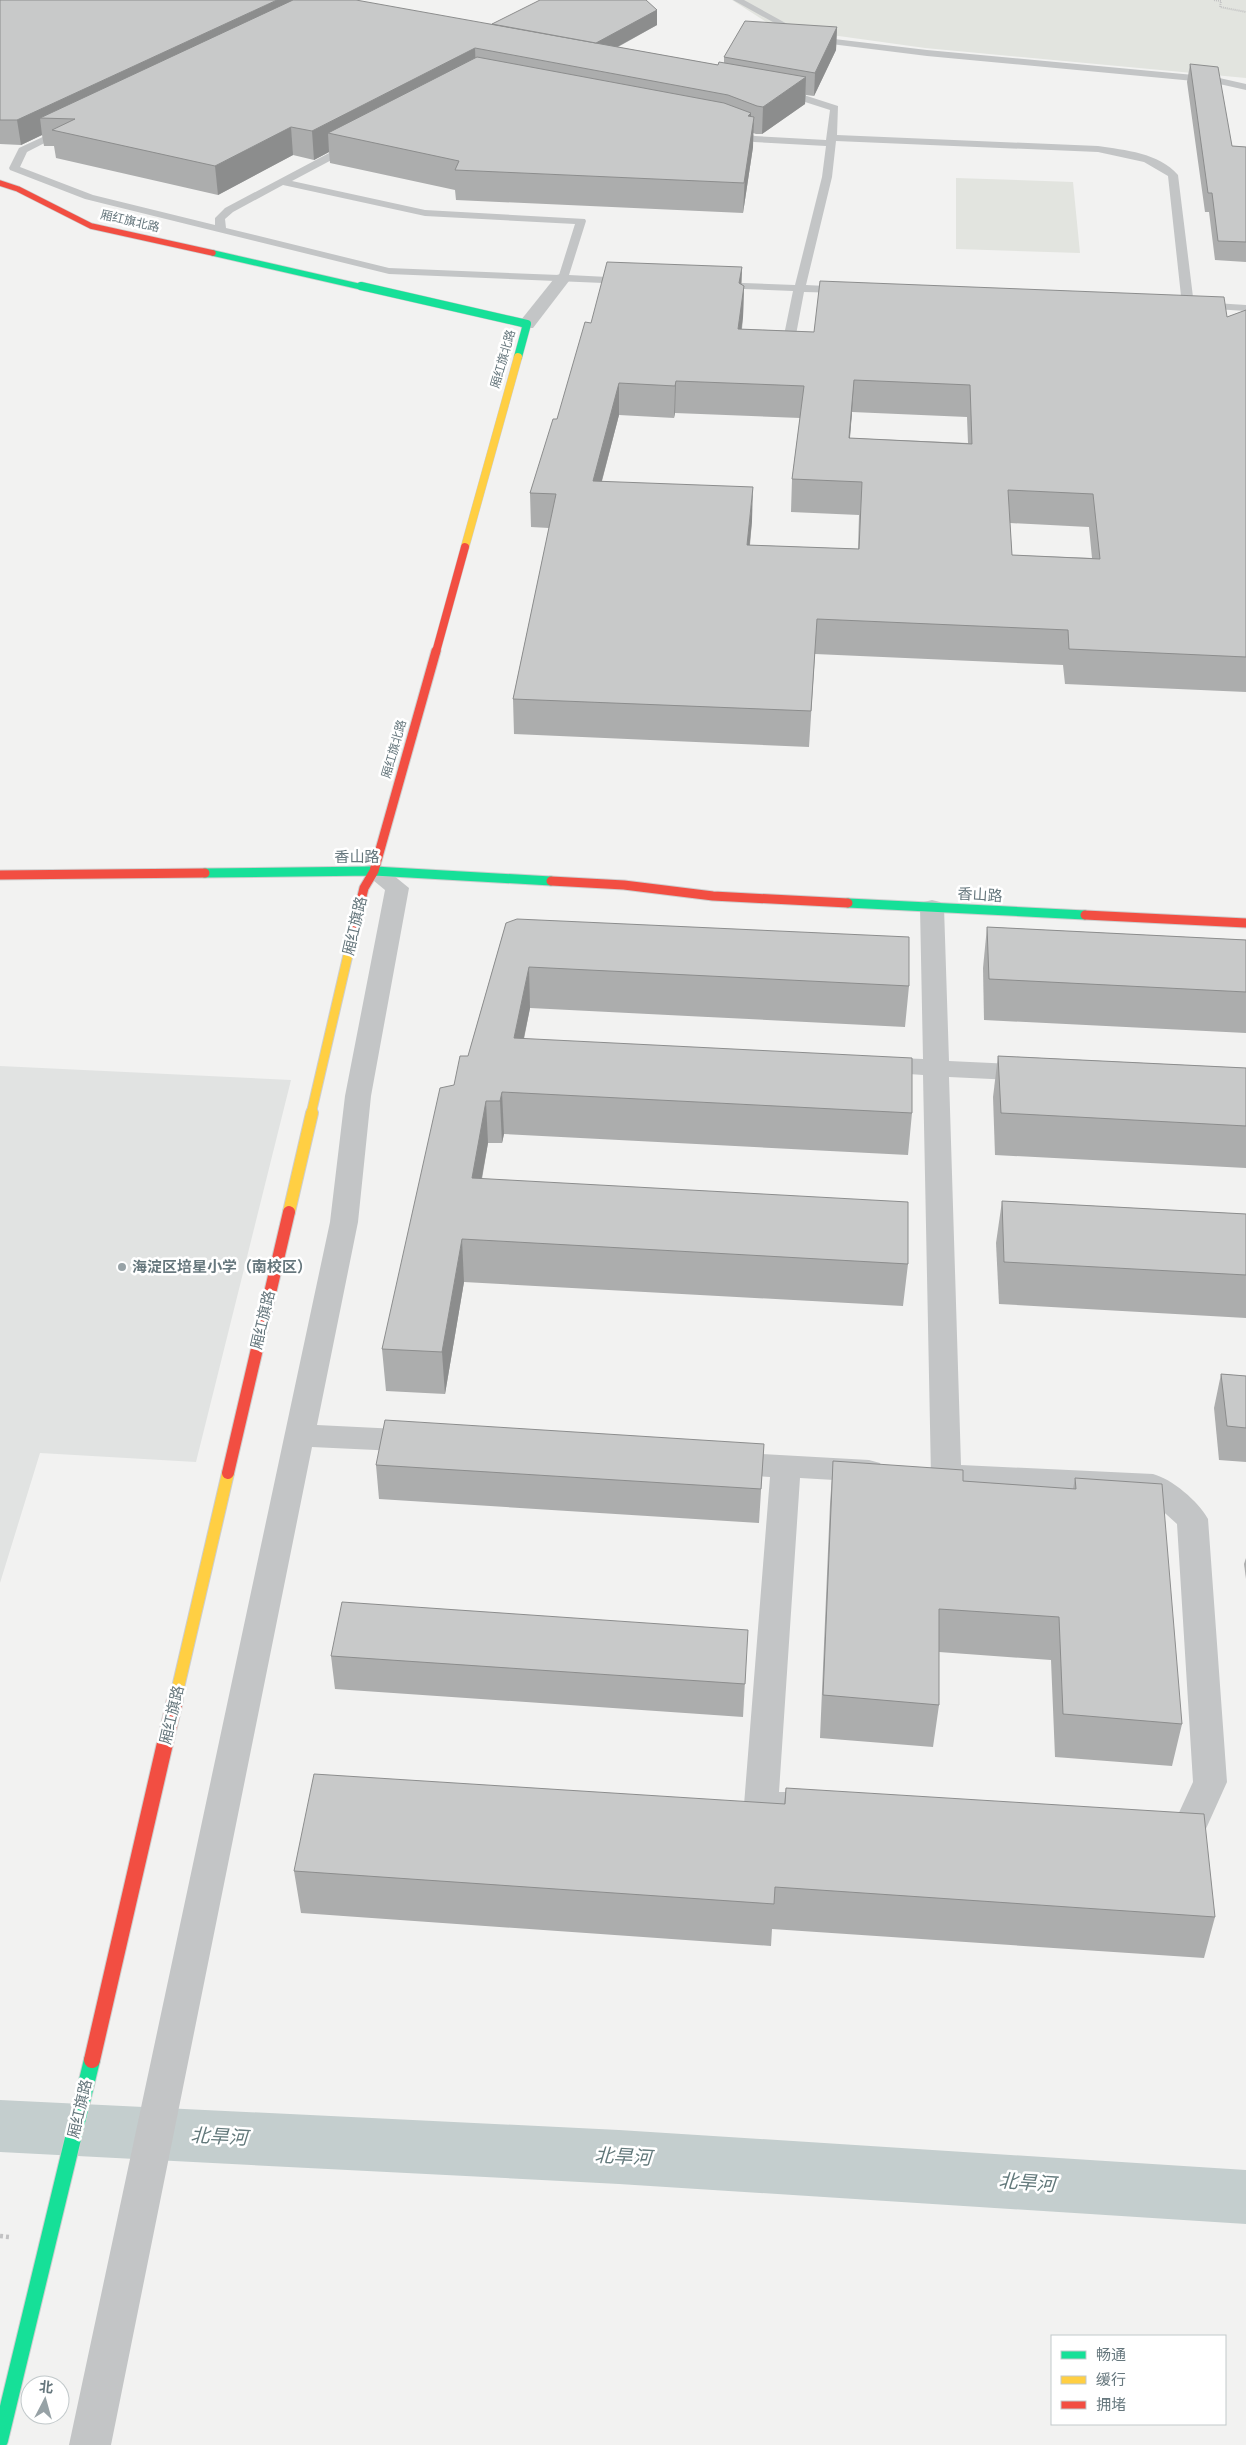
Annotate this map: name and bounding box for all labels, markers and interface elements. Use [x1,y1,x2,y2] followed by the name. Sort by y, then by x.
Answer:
[99,207,161,235] street label: 厢红旗北路
[488,328,518,390] street label: 厢红旗北路
[379,718,409,780] street label: 厢红旗北路
[334,848,380,866] street label: 香山路
[957,885,1003,905] street label: 香山路
[339,895,371,957] street label: 厢红旗路
[132,1258,312,1276] place label: 海淀区培星小学（南校区）
[116,1261,128,1273] marker: 海淀区培星小学（南校区）
[247,1289,279,1351] street label: 厢红旗路
[156,1684,188,1746] street label: 厢红旗路
[64,2078,96,2140] street label: 厢红旗路
[190,2125,252,2150] water label: 北旱河
[594,2145,656,2170] water label: 北旱河
[998,2170,1060,2196] water label: 北旱河
[1051,2335,1226,2425] legend
[1096,2346,1126,2364] text: 畅通
[1096,2371,1126,2389] text: 缓行
[20,2375,70,2425] north arrow
[38,2378,54,2397] text: 北
[1096,2396,1126,2414] text: 拥堵

